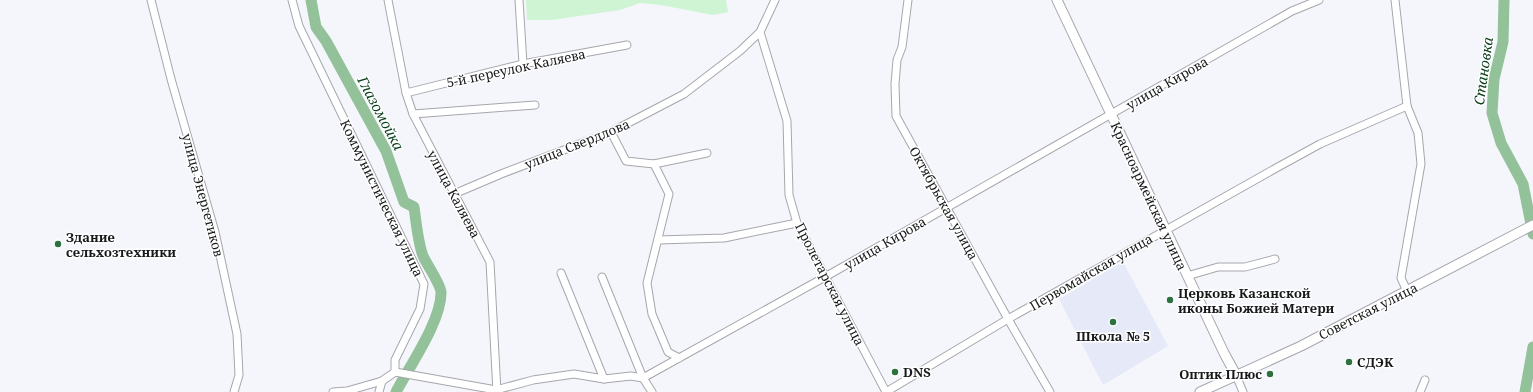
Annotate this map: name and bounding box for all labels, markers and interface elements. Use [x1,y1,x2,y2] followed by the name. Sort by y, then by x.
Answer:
[1469,36,1497,106] water label: Становка
[445,44,587,92] street label: 5-й переулок Каляева
[1123,52,1211,114] street label: улица Кирова
[353,72,409,153] water label: Глазомойка
[522,115,632,173] street label: улица Свердлова
[336,116,428,280] street label: Коммунистическая улица
[1107,119,1191,273] street label: Красноармейская улица
[178,131,228,259] street label: улица Энергетиков
[905,143,983,263] street label: Октябрьская улица
[423,147,485,241] street label: улица Каляева
[841,212,929,274] street label: улица Кирова
[791,219,869,349] street label: Пролетарская улица
[66,228,176,261] place label: Здание сельхозтехники
[1026,229,1156,315] street label: Первомайская улица
[53,239,63,249] marker: Здание сельхозтехники
[1315,278,1421,344] street label: Советская улица
[1178,284,1335,317] place label: Церковь Казанской иконы Божией Матери
[1165,295,1175,305] marker: Церковь Казанской иконы Божией Матери
[1108,317,1118,327] marker: Школа № 5
[1076,327,1150,345] place label: Школа № 5
[1357,353,1394,371] place label: СДЭК
[1344,357,1354,367] marker: СДЭК
[903,363,931,381] place label: DNS
[1179,365,1262,383] place label: Оптик Плюс
[890,367,900,377] marker: DNS
[1265,369,1275,379] marker: Оптик Плюс

